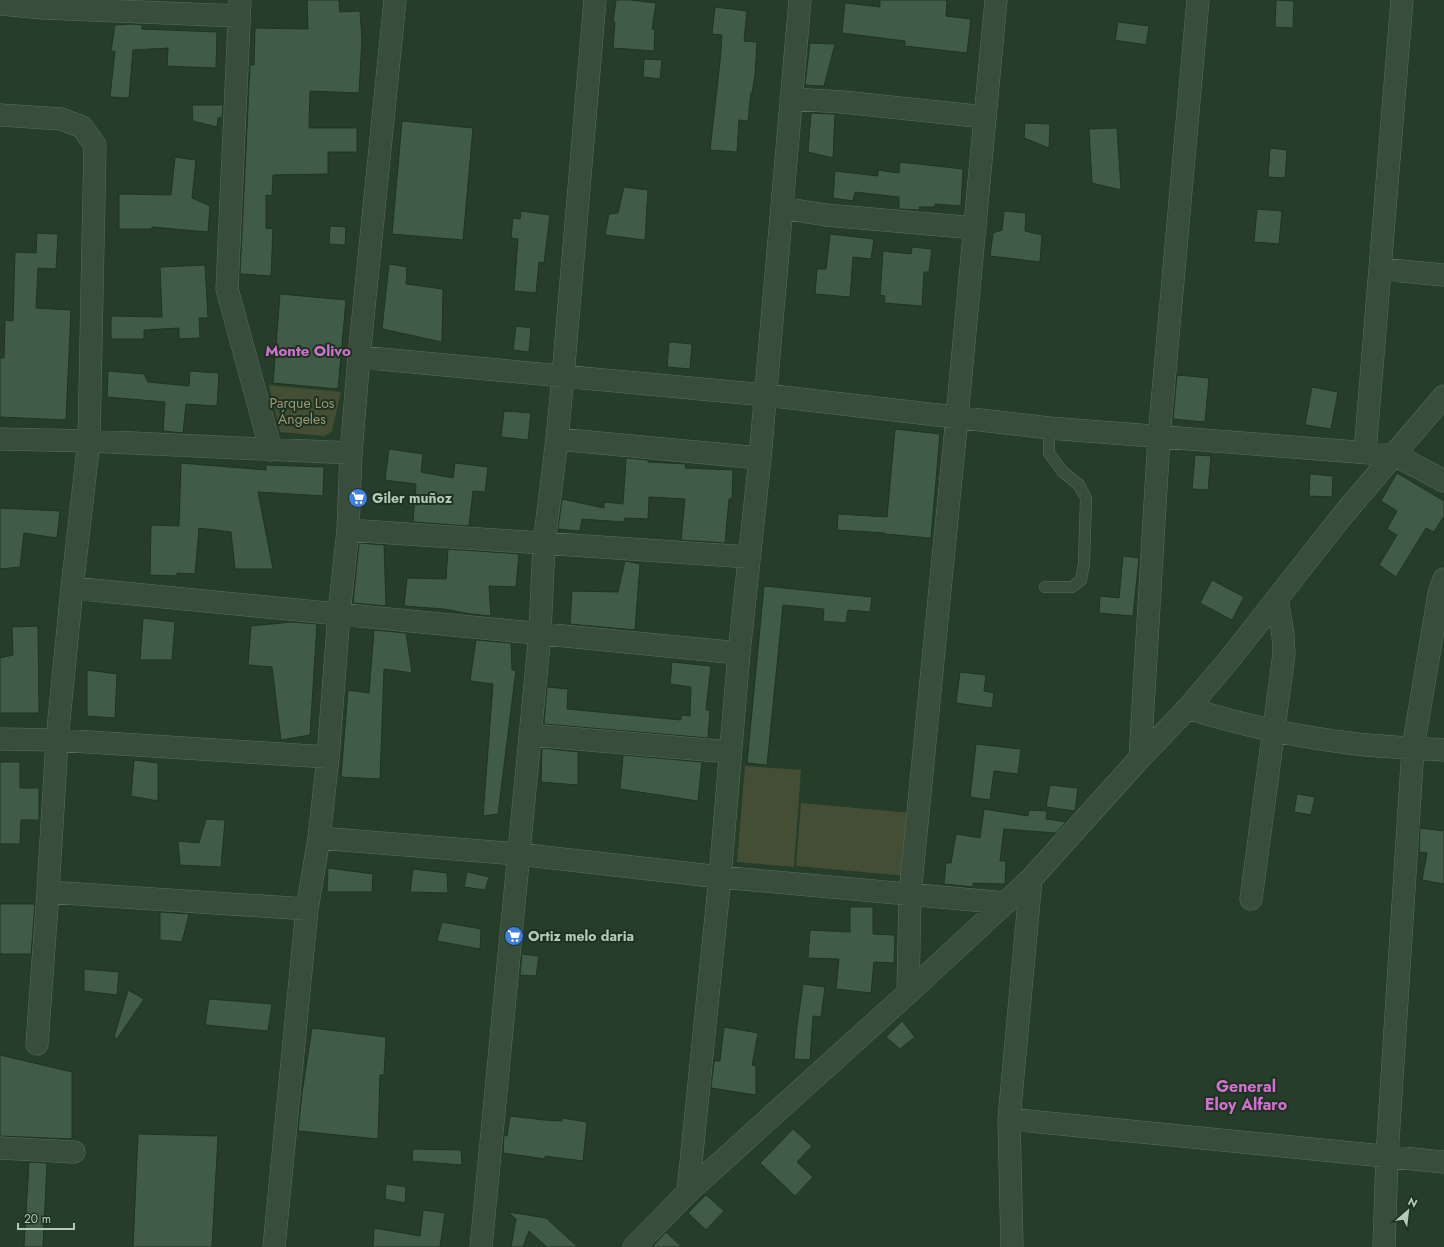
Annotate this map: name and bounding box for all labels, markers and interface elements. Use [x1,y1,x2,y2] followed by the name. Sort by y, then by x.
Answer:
[265,340,351,362] district label: Monte Olivo
[270,393,335,429] park label: Parque Los Ángeles
[347,487,369,509] supermarket icon: Giler muñoz
[372,488,453,508] place label: Giler muñoz
[503,925,525,947] supermarket icon: Ortiz melo daria
[528,926,634,946] place label: Ortiz melo daria
[1205,1075,1287,1116] district label: General Eloy Alfaro
[1388,1191,1428,1231] north arrow
[1405,1193,1420,1211] text: N
[18,1205,74,1231] scale bar
[24,1210,51,1228] text: 20 m

